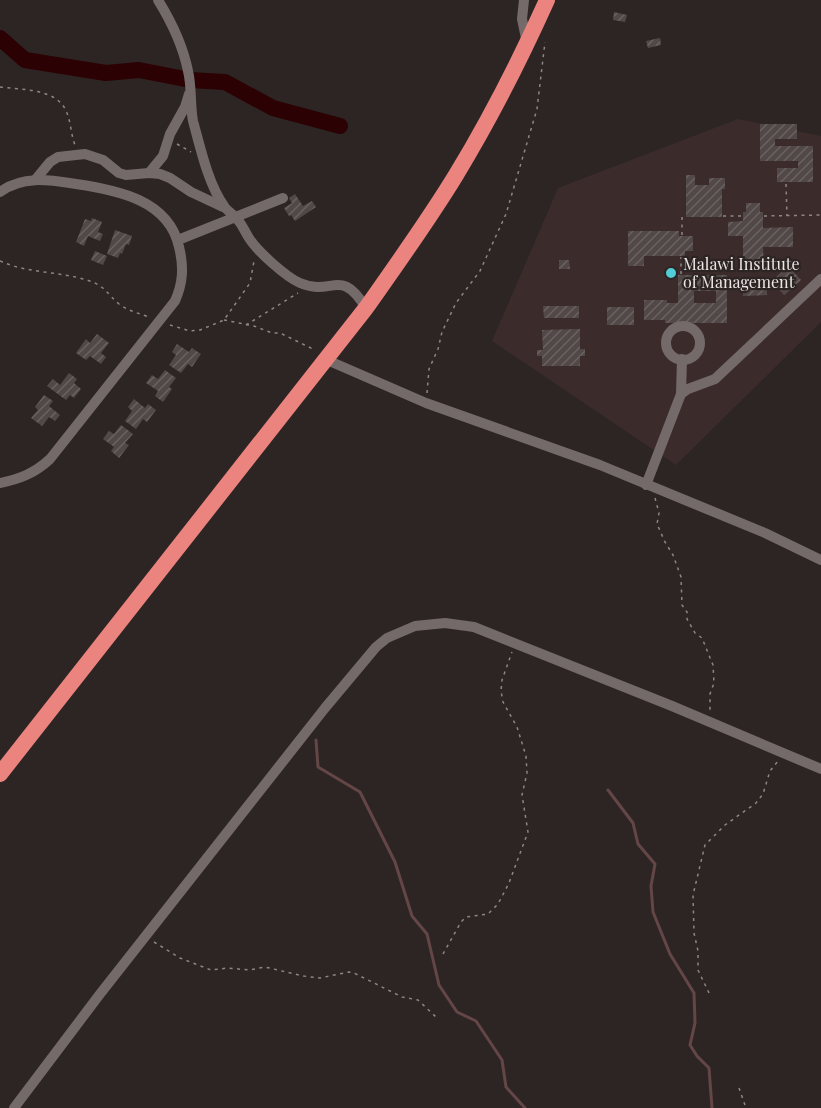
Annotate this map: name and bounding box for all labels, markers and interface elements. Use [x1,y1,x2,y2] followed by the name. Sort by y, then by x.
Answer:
[683,253,799,292] place label: Malawi Institute of Management
[664,266,678,280] marker: Malawi Institute of Management

